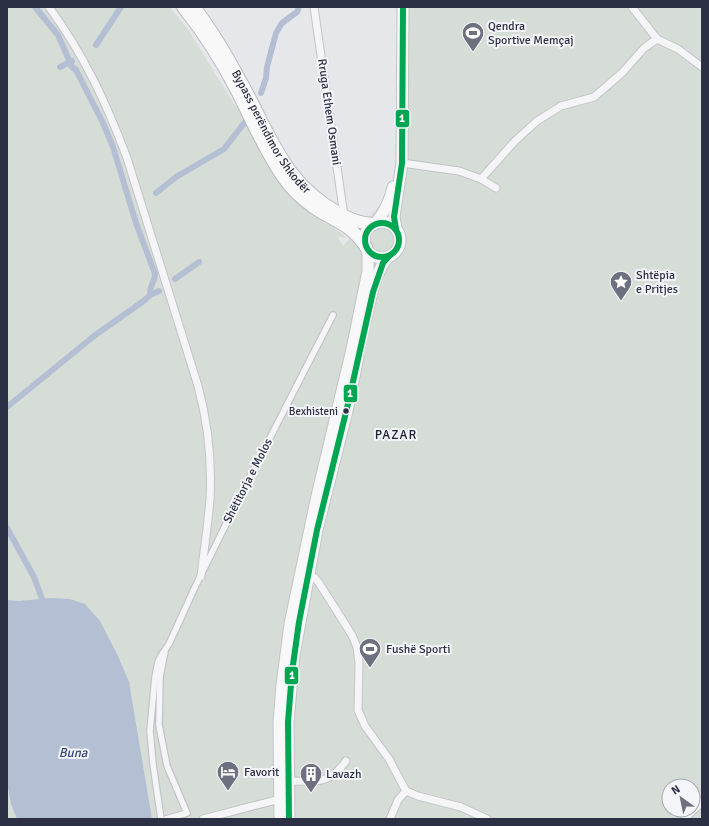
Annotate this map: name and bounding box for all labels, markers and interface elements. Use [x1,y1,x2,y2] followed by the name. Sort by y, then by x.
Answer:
[488,19,574,48] place label: Qendra Sportive Memçaj
[460,20,486,53] sports icon: Qendra Sportive Memçaj
[314,58,344,166] street label: Rruga Ethem Osmani
[228,67,314,197] street label: Bypass perëndimor Shkodër
[395,109,410,128] line badge: 1
[399,112,405,125] text: 1
[636,268,678,297] place label: Shtëpia e Pritjes
[608,269,634,302] place icon: Shtëpia e Pritjes
[343,384,358,403] line badge: 1
[347,387,353,400] text: 1
[289,405,338,418] place label: Bexhisteni
[341,406,351,416] marker: Bexhisteni
[375,427,417,443] district label: PAZAR
[220,436,276,526] street label: Shëtitorja e Molos
[357,636,383,669] sports icon: Fushë Sporti
[386,642,450,657] place label: Fushë Sporti
[284,666,299,685] line badge: 1
[289,669,295,682] text: 1
[59,745,88,761] water label: Buna
[215,759,241,792] hotel icon: Favorit
[298,761,324,794] building icon: Lavazh
[244,765,279,780] place label: Favorit
[326,767,361,782] place label: Lavazh
[661,778,701,818] north arrow
[669,782,683,798] text: N

